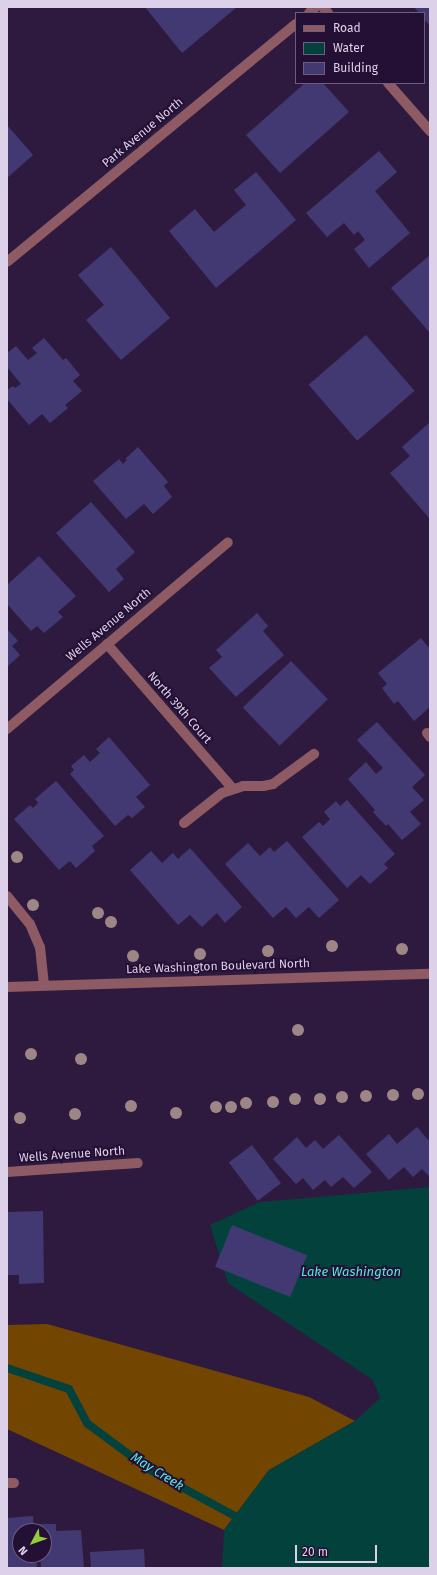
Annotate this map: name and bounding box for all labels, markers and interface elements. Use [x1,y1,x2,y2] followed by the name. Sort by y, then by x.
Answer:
[295,12,425,84] legend
[333,21,361,35] text: Road
[333,41,364,55] text: Water
[333,61,378,75] text: Building
[100,95,186,171] street label: Park Avenue North
[64,585,154,665] street label: Wells Avenue North
[144,669,214,747] street label: North 39th Court
[126,957,310,977] street label: Lake Washington Boulevard North
[18,1144,126,1166] street label: Wells Avenue North
[301,1264,401,1280] water label: Lake Washington
[128,1450,186,1494] water label: May Creek
[12,1523,52,1563] north arrow
[297,1537,379,1563] scale bar
[16,1544,31,1558] text: N
[302,1545,328,1559] text: 20 m

